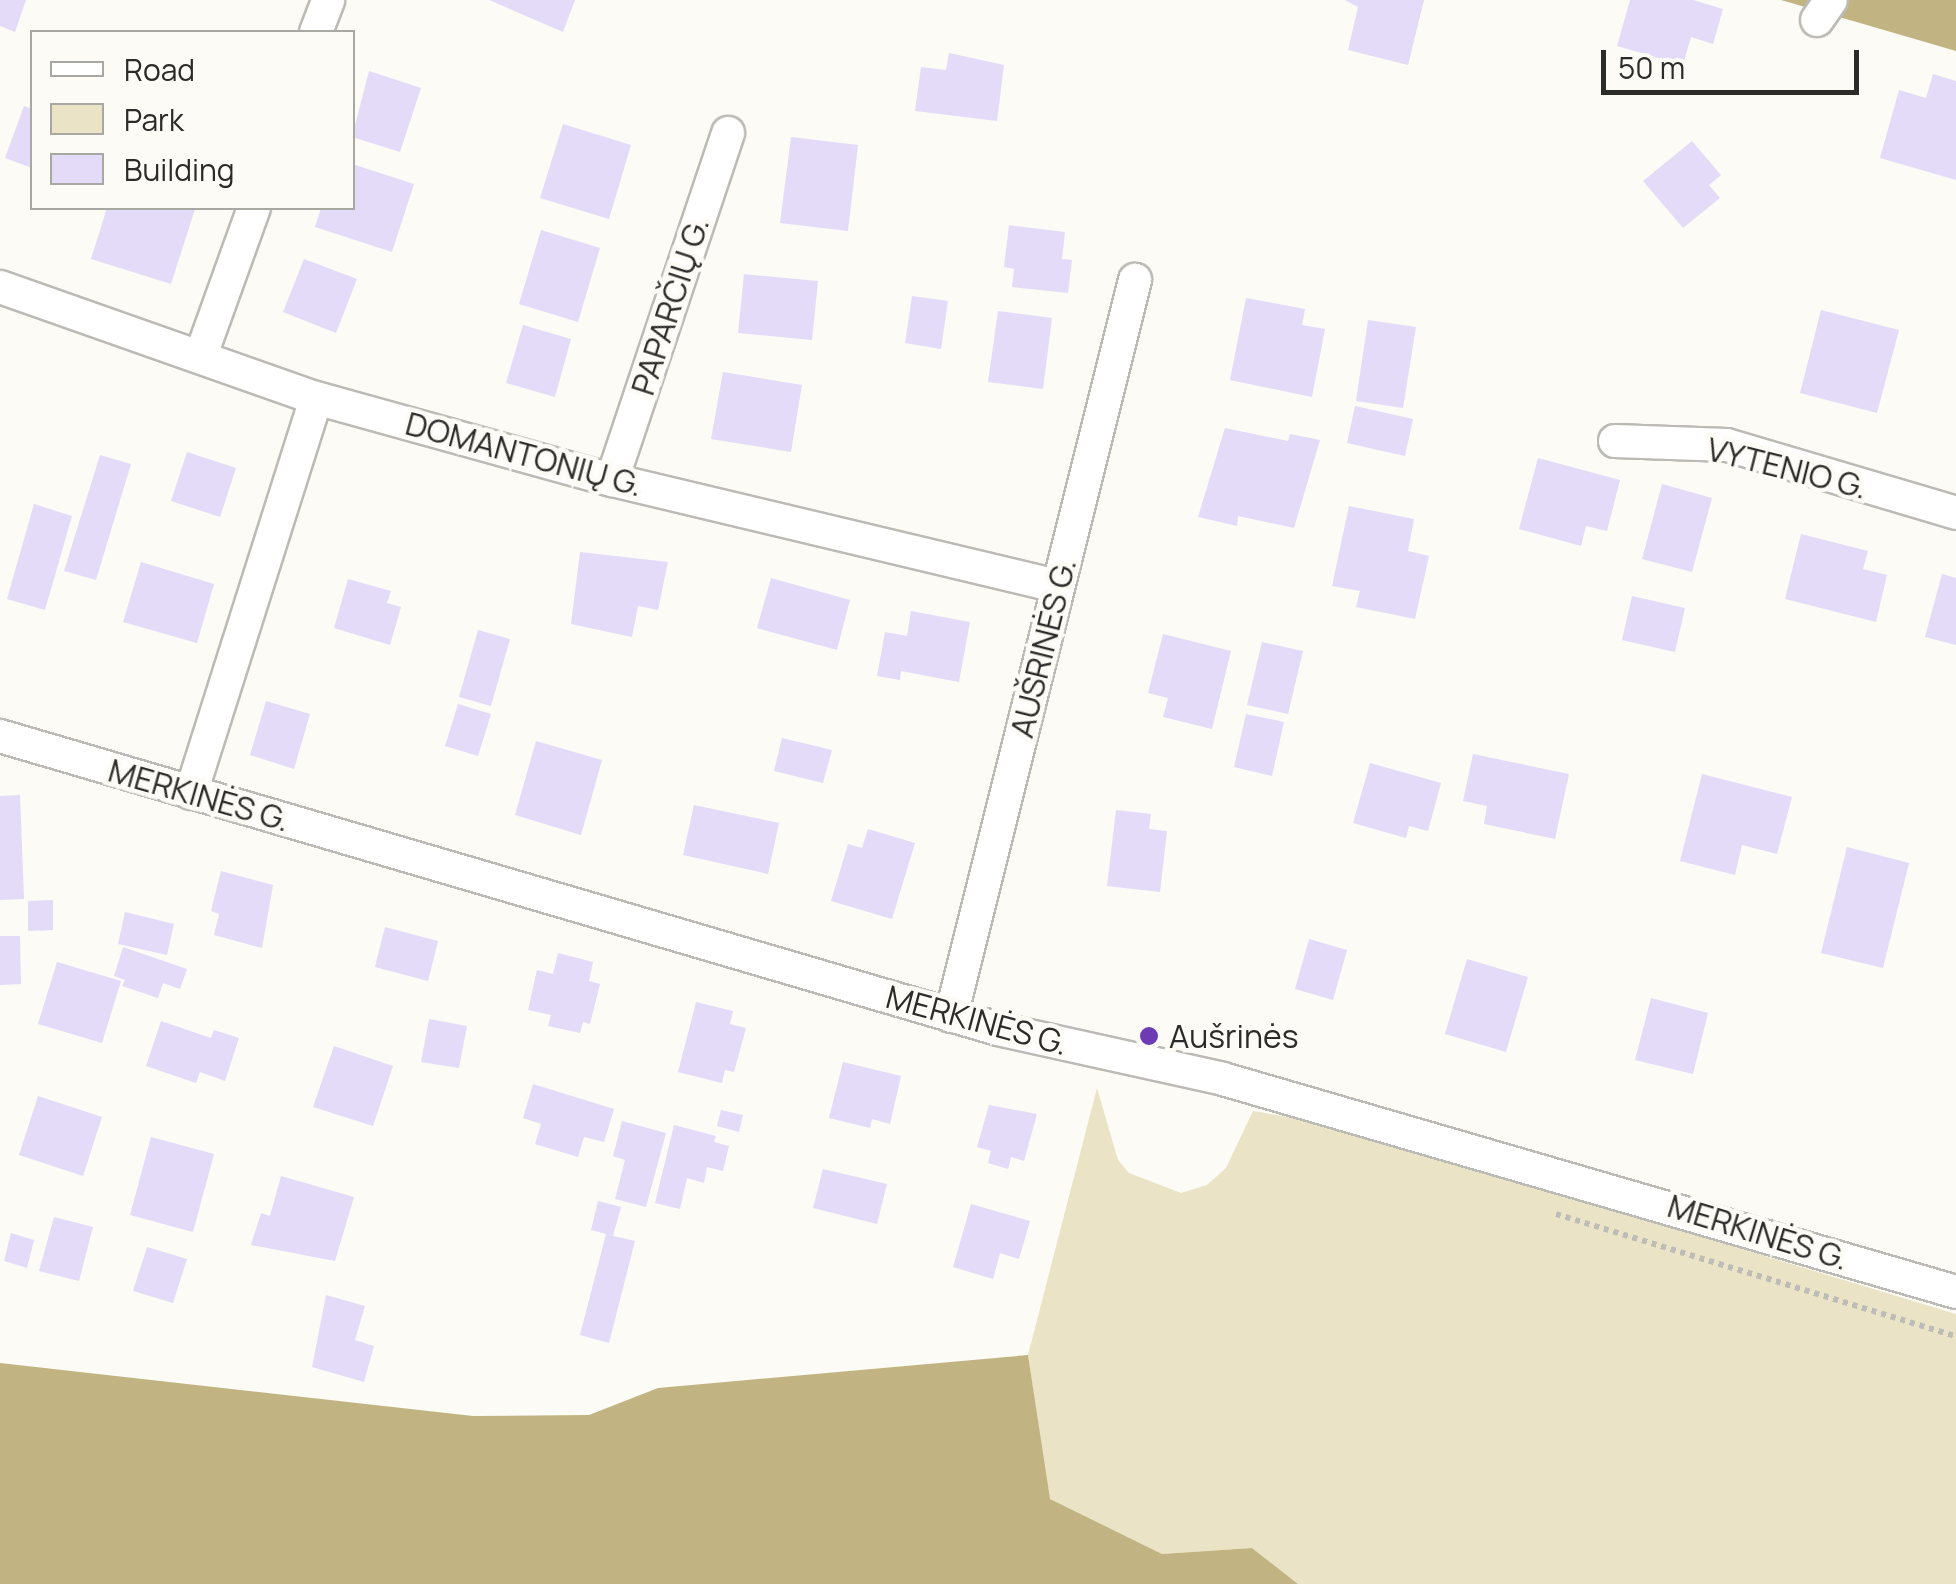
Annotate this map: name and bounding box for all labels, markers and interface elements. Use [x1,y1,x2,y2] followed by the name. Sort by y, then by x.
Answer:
[30,30,355,210] legend
[1606,30,1864,92] scale bar
[1618,47,1685,88] text: 50 m
[124,49,195,90] text: Road
[124,99,184,140] text: Park
[124,149,235,190] text: Building
[623,212,717,400] street label: PAPARČIŲ G.
[402,404,646,504] street label: DOMANTONIŲ G.
[1703,430,1871,506] street label: VYTENIO G.
[1002,555,1084,741] street label: AUŠRINĖS G.
[104,751,294,839] street label: MERKINĖS G.
[882,977,1072,1063] street label: MERKINĖS G.
[1169,1017,1299,1055] place label: Aušrinės
[1138,1025,1160,1047] marker: Aušrinės
[1663,1186,1853,1278] street label: MERKINĖS G.

